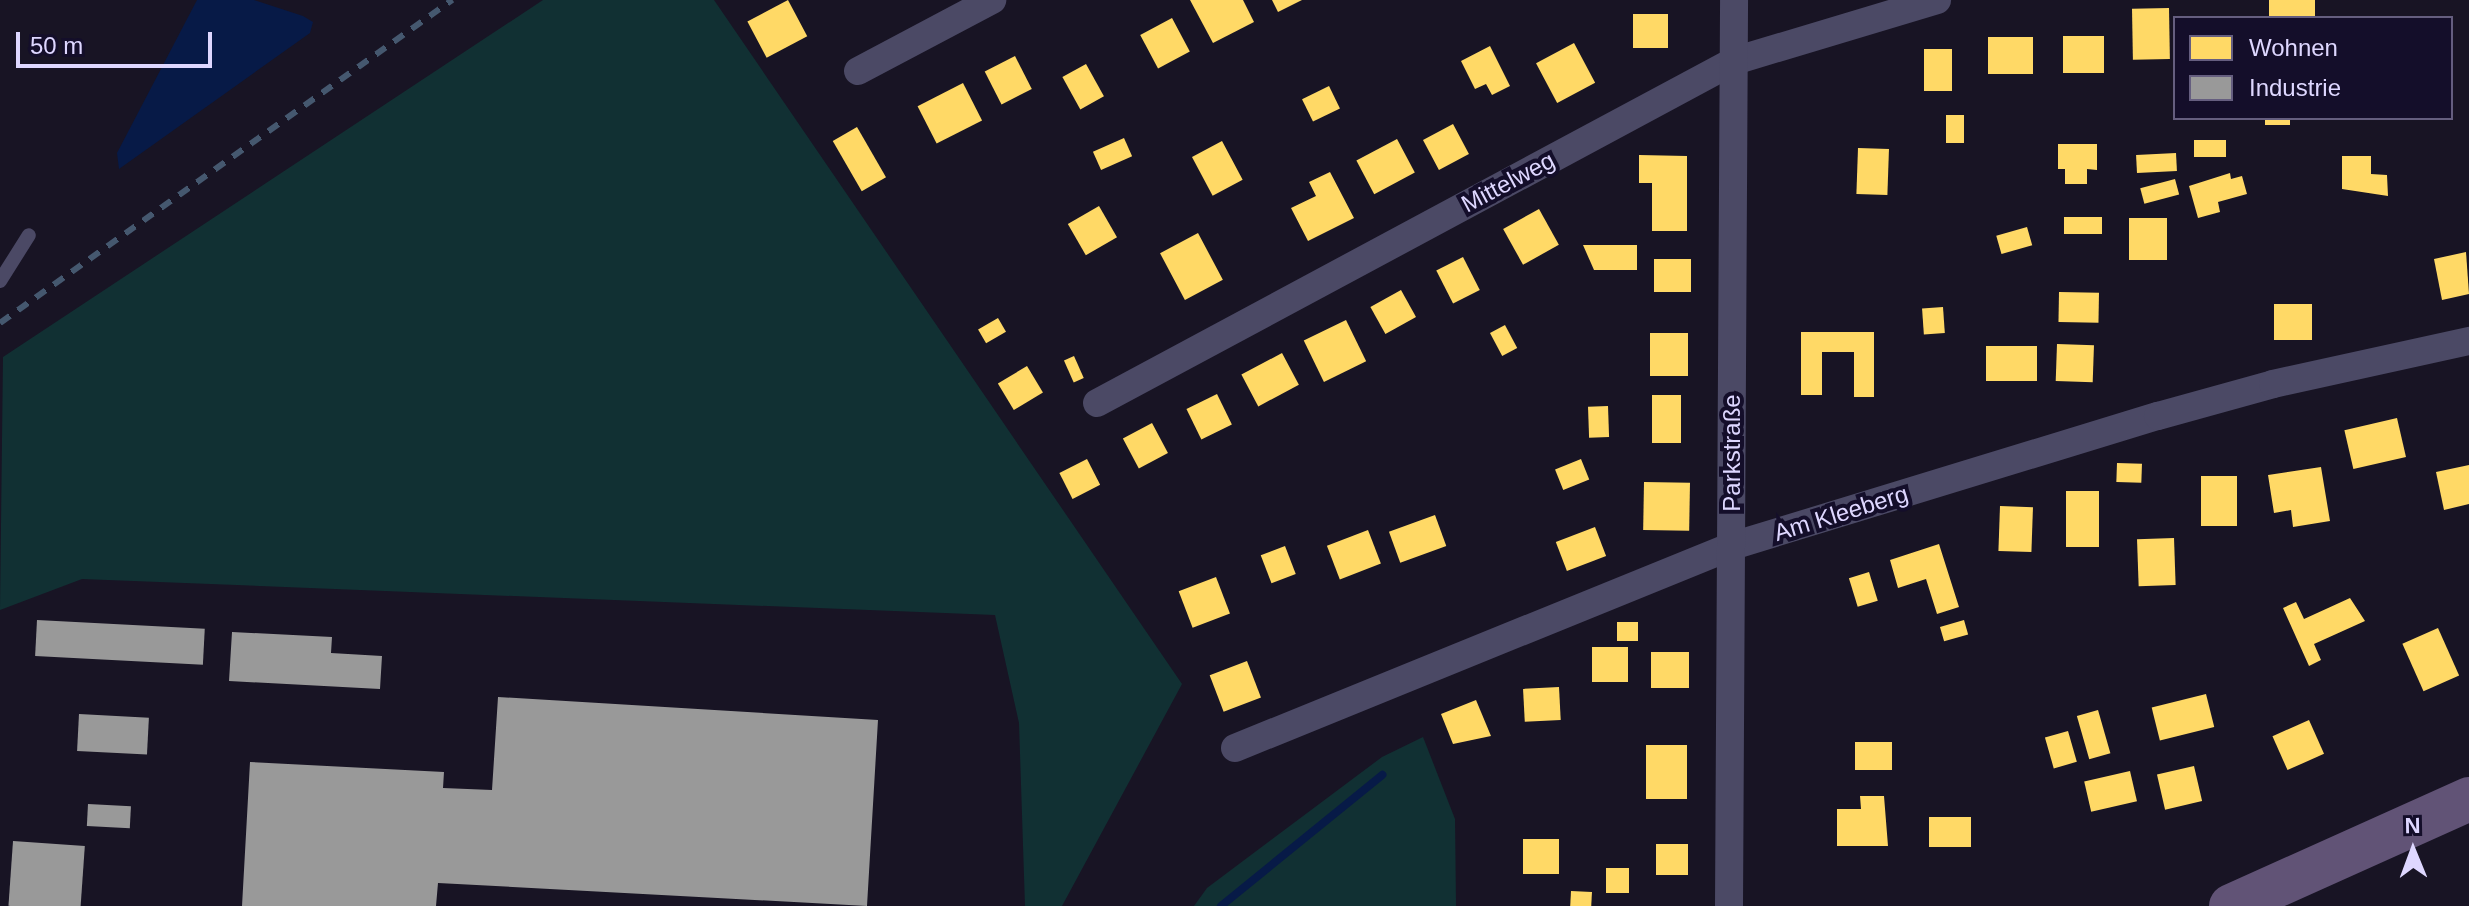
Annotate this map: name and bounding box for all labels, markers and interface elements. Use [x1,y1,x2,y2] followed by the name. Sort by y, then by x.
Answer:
[20,16,216,66] scale bar
[2173,16,2453,120] legend
[30,32,83,59] text: 50 m
[2249,34,2338,61] text: Wohnen
[2249,74,2341,101] text: Industrie
[1456,145,1560,219] street label: Mittelweg
[1718,394,1746,512] street label: Parkstraße
[1770,479,1912,547] street label: Am Kleeberg
[2373,810,2453,890] north arrow
[2404,813,2421,838] text: N

